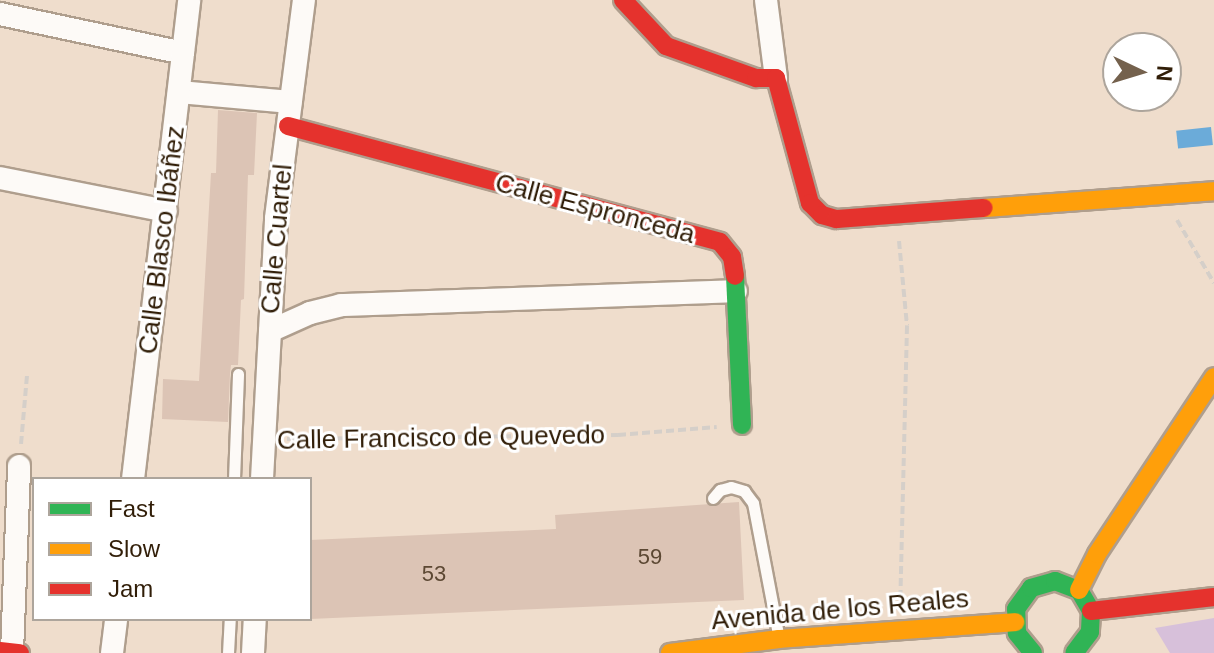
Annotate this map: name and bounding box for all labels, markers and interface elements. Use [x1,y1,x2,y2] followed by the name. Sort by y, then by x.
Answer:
[1102,32,1182,112] north arrow
[1151,65,1177,82] text: N
[133,124,191,356] street label: Calle Blasco Ibáñez
[255,163,299,315] street label: Calle Cuartel
[492,167,698,251] street label: Calle Espronceda
[277,420,605,456] street label: Calle Francisco de Quevedo
[32,477,312,621] legend
[108,495,155,522] text: Fast
[108,535,160,562] text: Slow
[638,544,662,570] house number: 59
[422,561,446,587] house number: 53
[108,575,153,602] text: Jam
[710,583,970,637] street label: Avenida de los Reales

